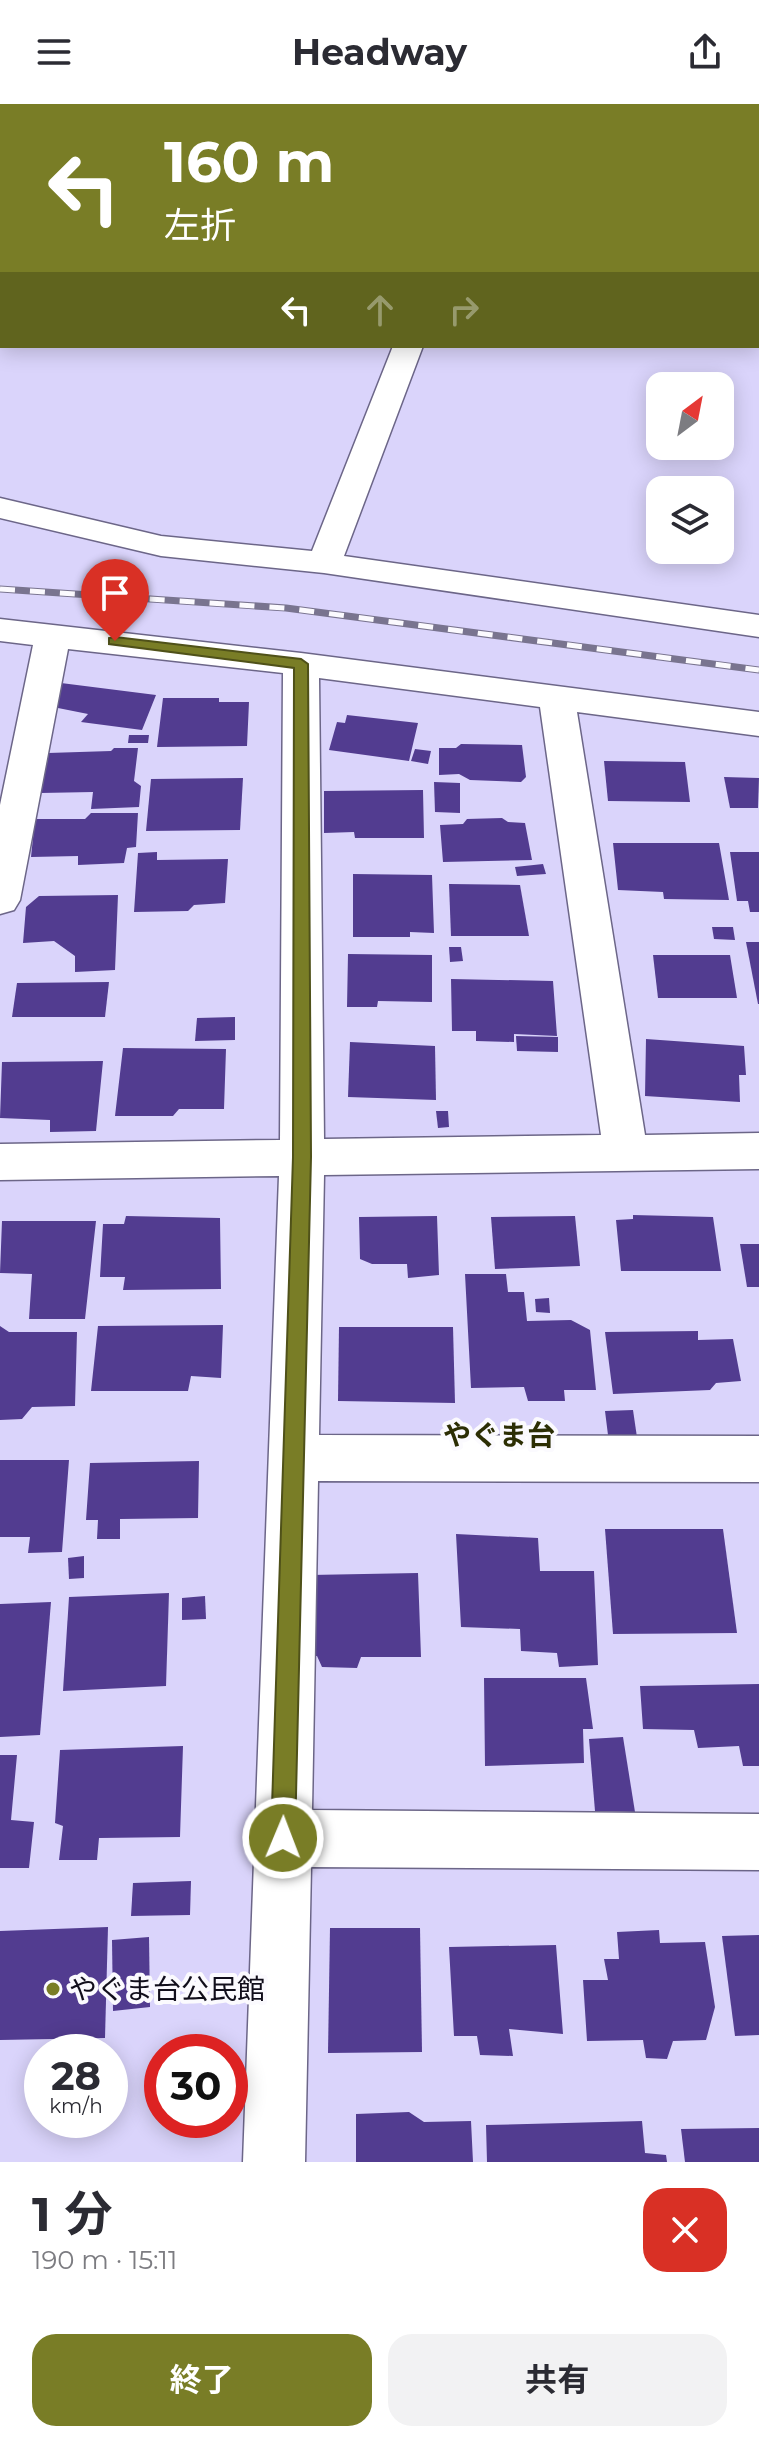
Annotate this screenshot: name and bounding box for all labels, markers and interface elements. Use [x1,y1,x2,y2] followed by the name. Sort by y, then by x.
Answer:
[32,30,76,74] icon: menu
[292,30,467,74] text: Headway
[683,30,727,74] icon: share
[164,128,334,196] text: 160 m
[32,136,136,240] icon: left
[164,203,236,247] text: 左折
[274,288,318,332] icon: left
[358,288,402,332] icon: ahead
[442,288,486,332] icon: right
[646,372,734,460] north arrow
[646,372,734,564] map controls
[646,476,734,564] button: layers
[81,559,149,641] pin
[93,571,137,615] icon: arrive
[443,1418,555,1452] district label: やぐま台
[241,1796,325,1880] position arrow
[69,1972,265,2006] place label: やぐま台公民館
[44,1980,62,1998] marker: やぐま台公民館
[144,2034,248,2138] speed limit sign: 30
[51,2051,101,2100] text: 28
[49,2094,103,2118] text: km/h
[32,2185,112,2243] text: 1 分
[643,2188,727,2272] button: close
[32,2244,177,2276] text: 190 m · 15:11
[32,2334,372,2426] button: 終了
[388,2334,727,2426] button: 共有

